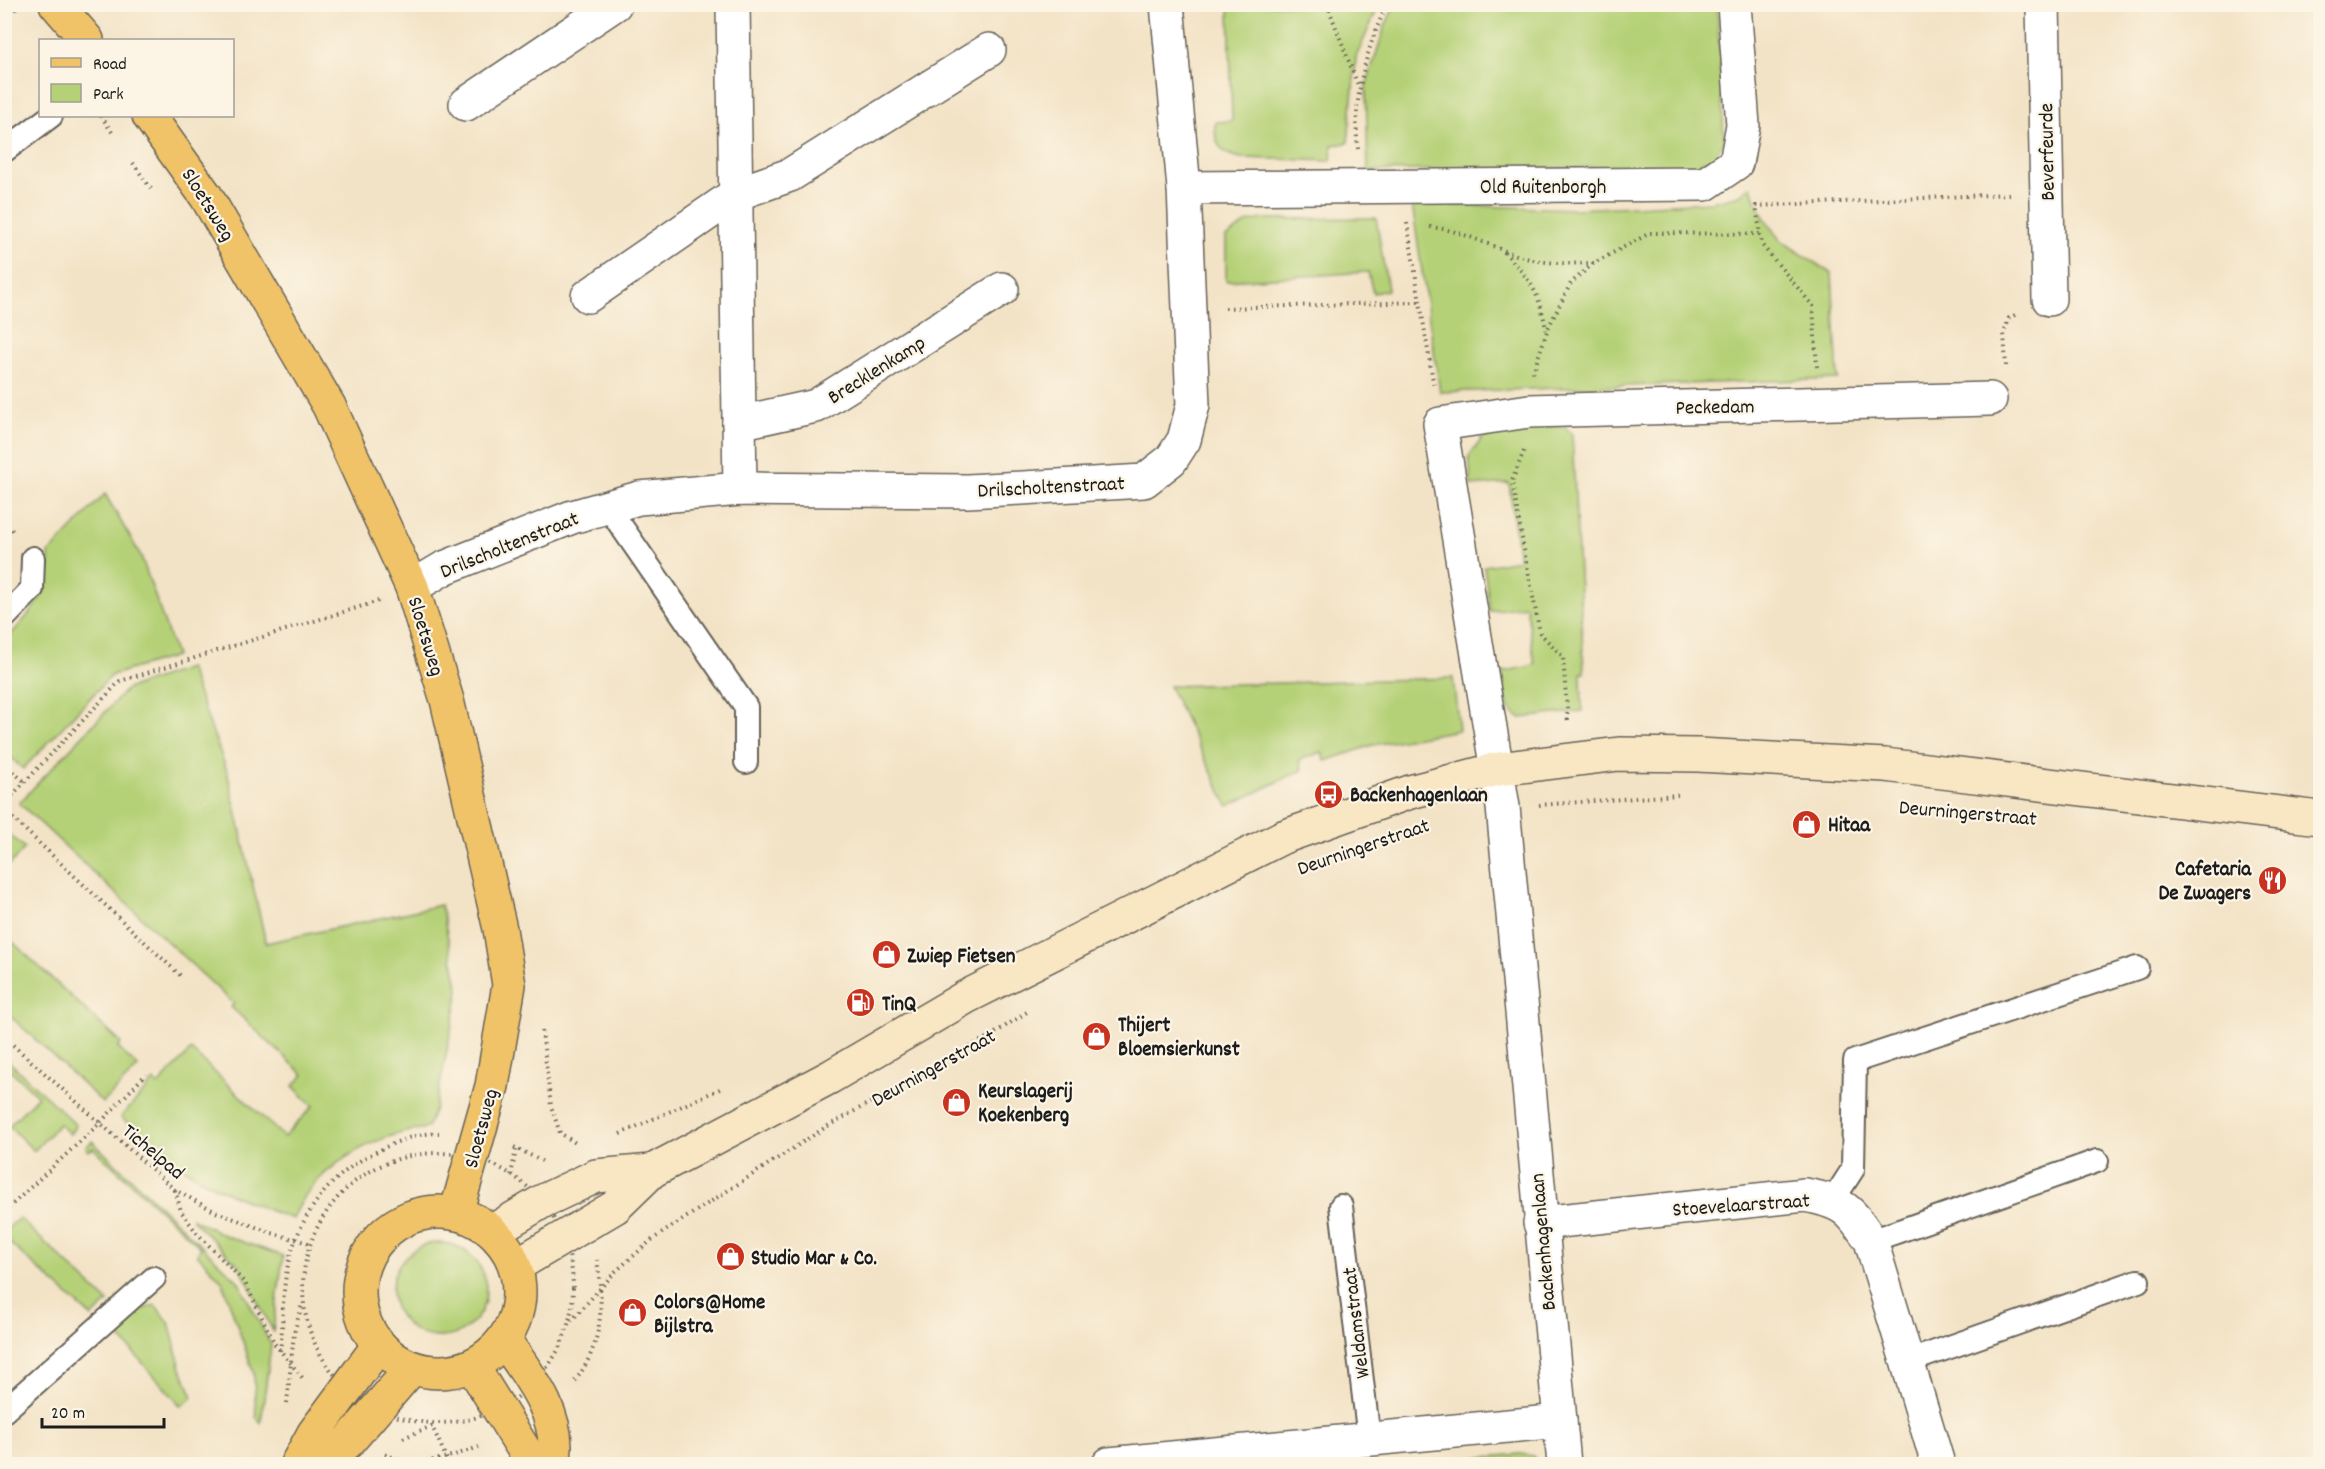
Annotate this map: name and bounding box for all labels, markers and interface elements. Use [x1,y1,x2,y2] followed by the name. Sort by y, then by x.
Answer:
[39,39,234,117] legend
[93,53,127,78] text: Road
[93,83,124,108] text: Park
[2033,103,2065,201] street label: Beverfeurde
[172,163,241,248] street label: Sloetsweg
[1480,174,1606,204] street label: Old Ruitenborgh
[823,330,932,414] street label: Brecklenkamp
[1675,393,1755,425] street label: Peckedam
[977,470,1126,508] street label: Drilscholtenstraat
[436,505,584,588] street label: Drilscholtenstraat
[398,594,450,680] street label: Sloetsweg
[1313,778,1345,810] bus stop icon: Backenhagenlaan
[1350,782,1488,812] place label: Backenhagenlaan
[1898,794,2038,836] street label: Deurningerstraat
[1791,808,1823,840] shop icon: Hitaa
[1294,812,1434,886] street label: Deurningerstraat
[1828,812,1871,842] place label: Hitaa
[2158,856,2252,910] place label: Cafetaria De Zwagers
[2256,864,2288,896] restaurant icon: Cafetaria De Zwagers
[870,939,902,971] shop icon: Zwiep Fietsen
[907,943,1016,973] place label: Zwiep Fietsen
[845,987,877,1019] fuel station icon: TinQ
[882,991,916,1021] place label: TinQ
[1118,1012,1240,1066] place label: Thijert Bloemsierkunst
[1081,1020,1113,1052] shop icon: Thijert Bloemsierkunst
[867,1023,1002,1116] street label: Deurningerstraat
[978,1078,1073,1132] place label: Keurslagerij Koekenberg
[458,1086,508,1172] street label: Sloetsweg
[941,1086,973,1118] shop icon: Keurslagerij Koekenberg
[114,1118,190,1189] street label: Tichelpad
[1524,1172,1566,1312] street label: Backenhagenlaan
[1671,1187,1811,1227] street label: Stoevelaarstraat
[714,1241,746,1273] shop icon: Studio Mar & Co.
[751,1245,877,1275] place label: Studio Mar & Co.
[1336,1265,1380,1380] street label: Weldamstraat
[654,1289,765,1343] place label: Colors@Home Bijlstra
[617,1297,649,1329] shop icon: Colors@Home Bijlstra
[42,1391,164,1429] scale bar
[51,1402,85,1427] text: 20 m

